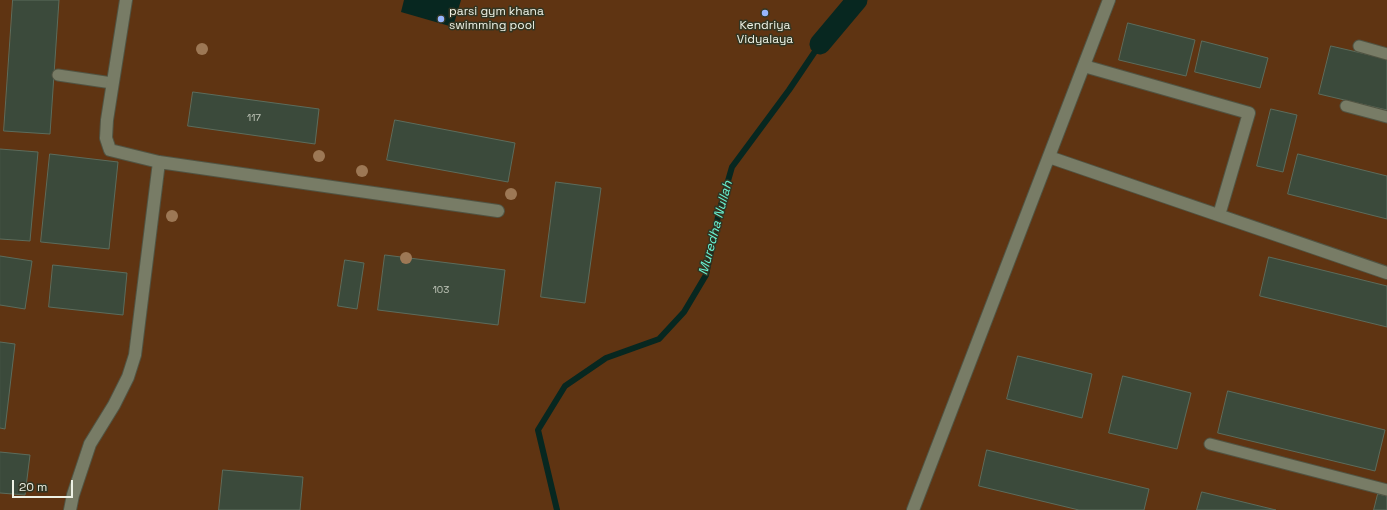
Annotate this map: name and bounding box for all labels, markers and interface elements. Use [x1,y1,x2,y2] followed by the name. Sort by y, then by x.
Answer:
[449,5,544,33] place label: parsi gym khana swimming pool
[760,8,770,18] marker: Kendriya Vidyalaya
[436,14,446,24] marker: parsi gym khana swimming pool
[737,19,793,47] place label: Kendriya Vidyalaya
[247,112,261,124] house number: 117
[696,179,736,277] water label: Muredha Nullah
[433,284,449,296] house number: 103
[14,472,75,498] scale bar
[19,479,47,495] text: 20 m

